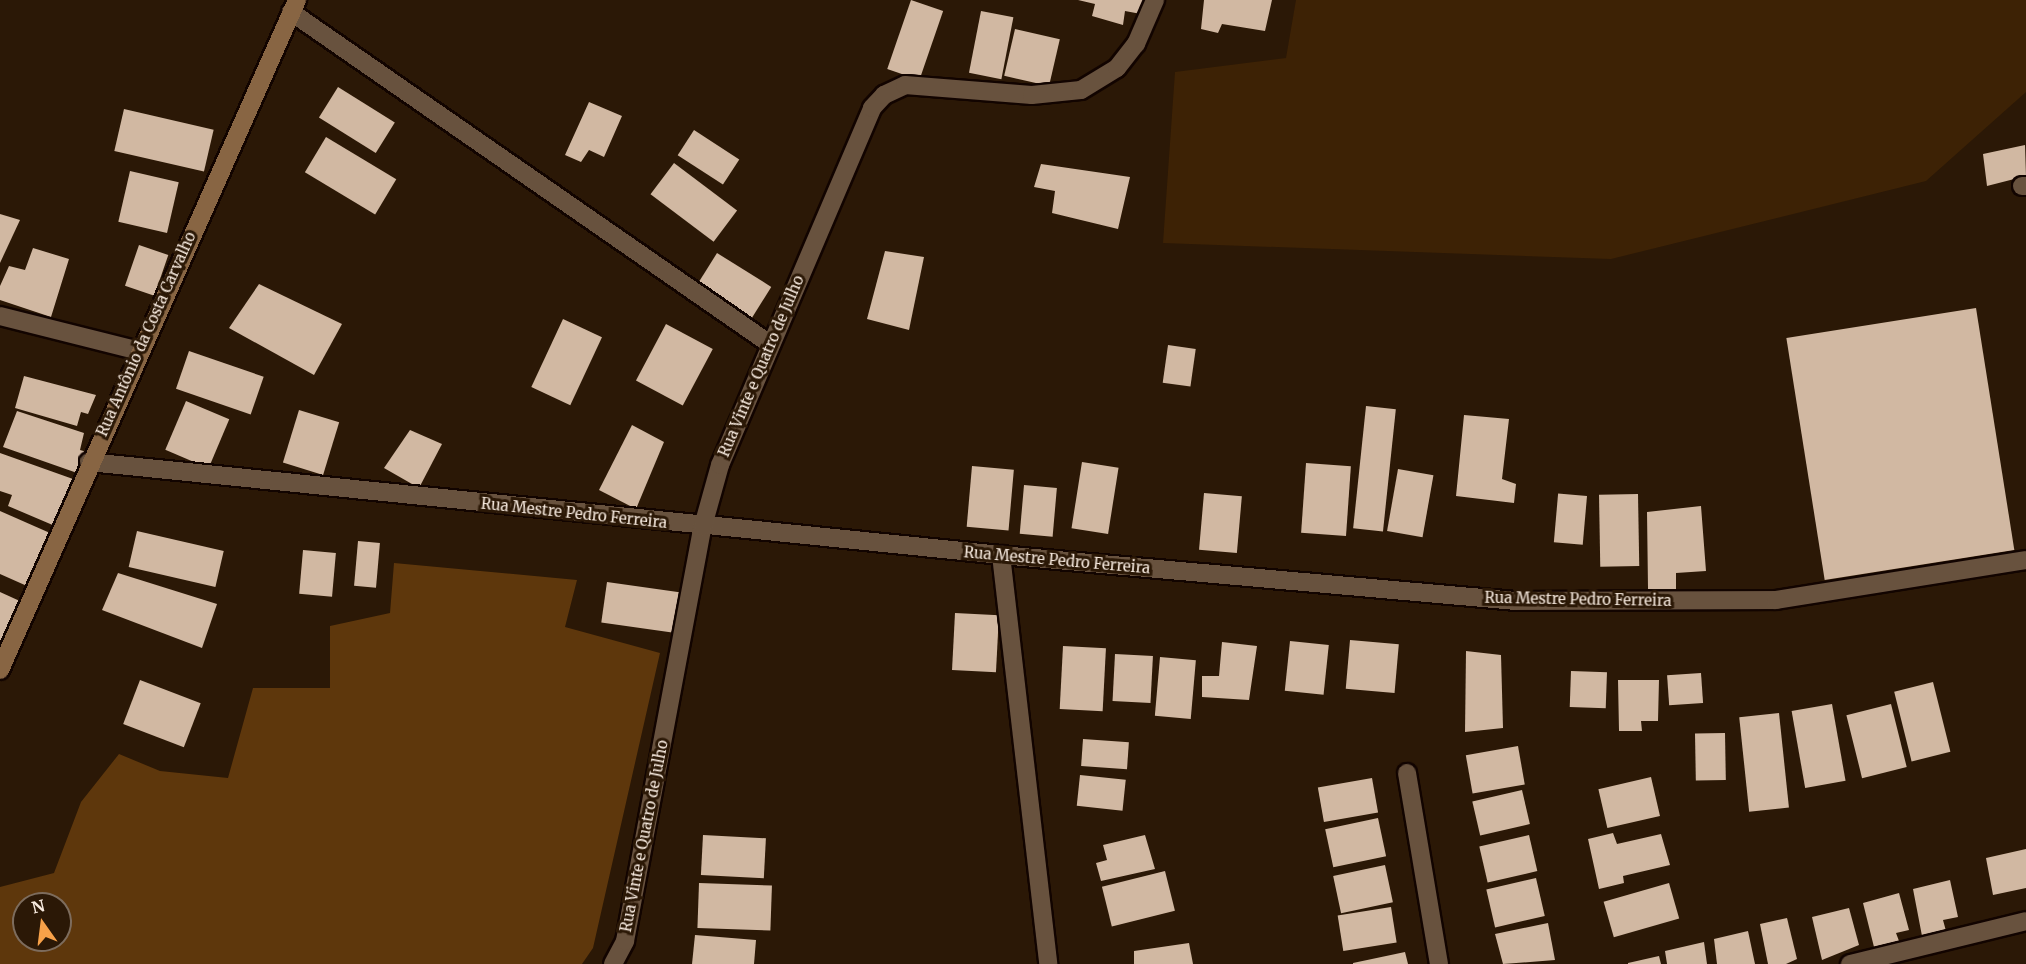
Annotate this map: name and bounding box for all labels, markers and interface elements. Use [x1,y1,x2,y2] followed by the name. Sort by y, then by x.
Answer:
[93,229,199,439] street label: Rua Antônio da Costa Carvalho
[715,273,807,459] street label: Rua Vinte e Quatro de Julho
[480,494,668,532] street label: Rua Mestre Pedro Ferreira
[963,543,1151,577] street label: Rua Mestre Pedro Ferreira
[1484,588,1672,610] street label: Rua Mestre Pedro Ferreira
[617,738,671,934] street label: Rua Vinte e Quatro de Julho
[12,892,72,952] north arrow
[30,895,47,918] text: N

